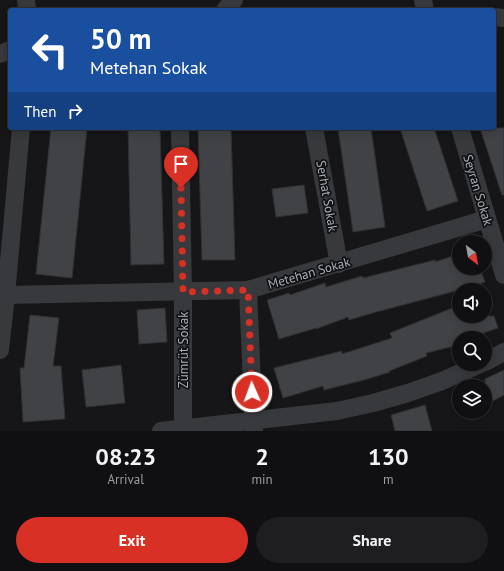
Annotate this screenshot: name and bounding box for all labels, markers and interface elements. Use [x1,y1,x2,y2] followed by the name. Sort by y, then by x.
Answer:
[90,20,151,57] text: 50 m
[24,24,76,76] icon: left
[90,56,207,79] text: Metehan Sokak
[64,100,86,122] icon: right
[24,102,56,121] text: Then
[164,147,198,188] pin
[459,152,497,228] street label: Seyran Sokak
[170,153,192,175] icon: arrive
[312,159,342,234] street label: Serhat Sokak
[452,235,492,275] north arrow
[452,235,492,419] map controls
[266,253,353,293] street label: Metehan Sokak
[452,283,492,323] button: sound
[175,311,192,388] street label: Zümrüt Sokak
[452,331,492,371] button: search
[231,371,273,413] position arrow
[452,379,492,419] button: layers
[95,441,156,472] text: 08:23
[255,441,269,472] text: 2
[368,441,409,472] text: 130
[108,471,144,488] text: Arrival
[251,471,273,488] text: min
[383,471,394,488] text: m
[16,517,248,563] button: Exit
[256,517,488,563] button: Share

